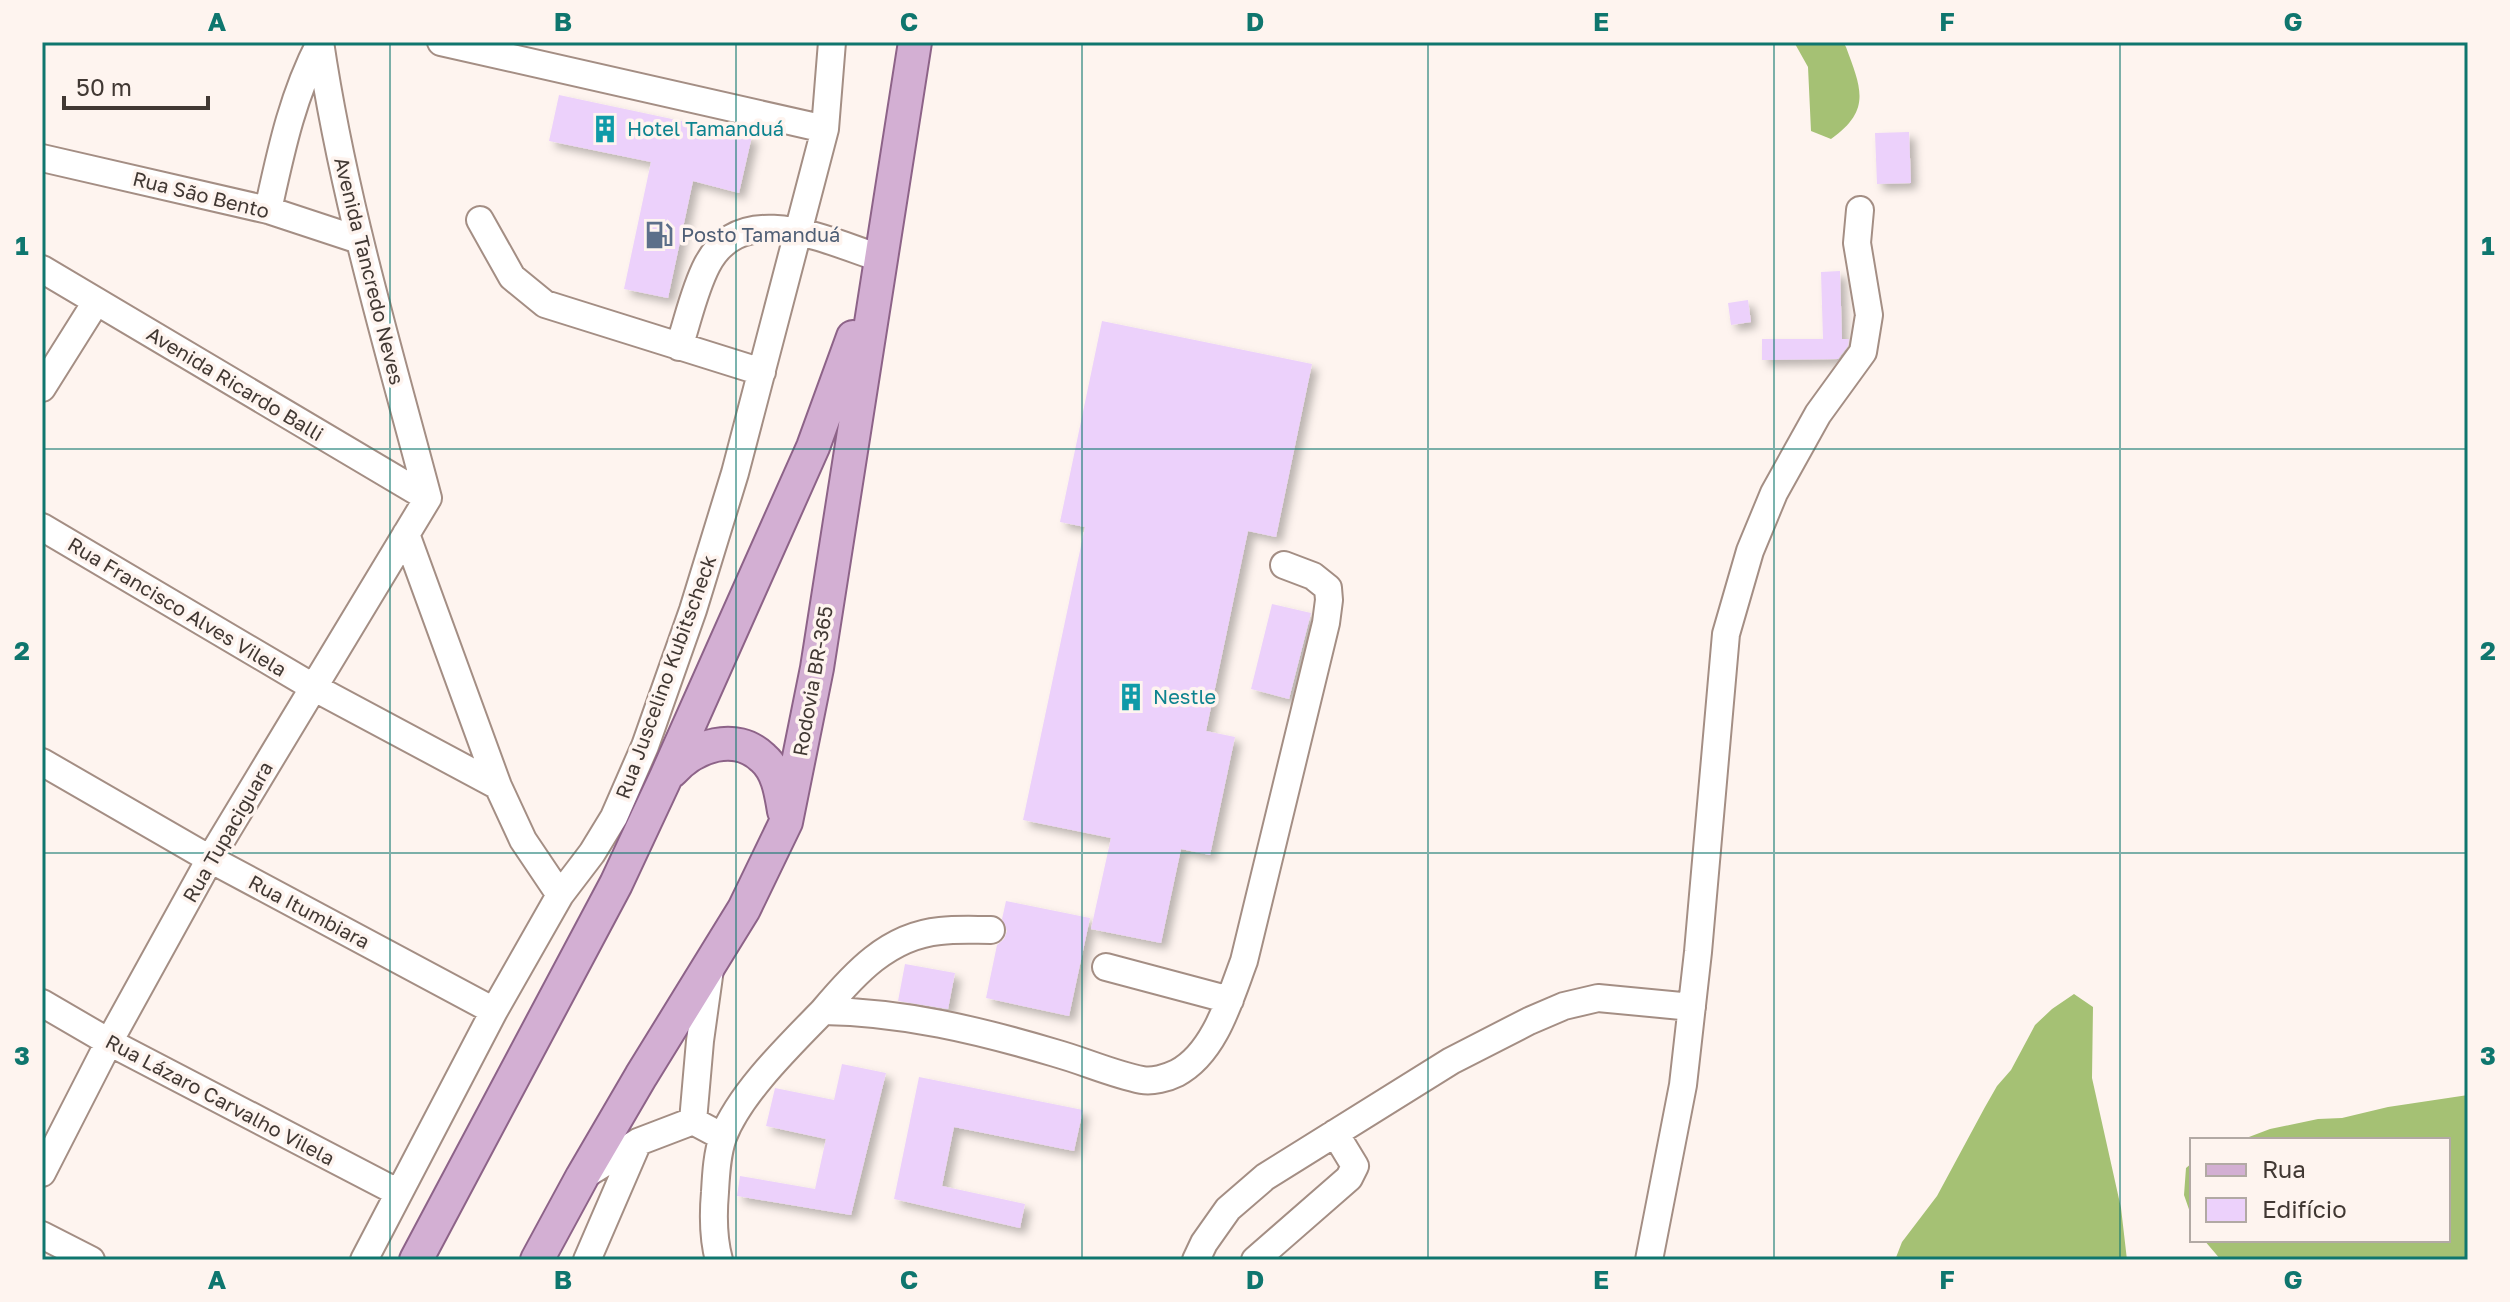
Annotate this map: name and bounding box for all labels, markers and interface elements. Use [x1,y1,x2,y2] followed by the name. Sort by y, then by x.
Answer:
[208,6,227,37] text: A
[554,6,572,37] text: B
[900,6,918,37] text: C
[1246,6,1264,37] text: D
[1593,6,1609,37] text: E
[1939,6,1955,37] text: F
[2283,6,2303,37] text: G
[64,60,208,110] scale bar
[76,72,132,101] text: 50 m
[590,114,620,144] building icon: Hotel Tamanduá
[627,116,784,140] place label: Hotel Tamanduá
[330,154,410,387] street label: Avenida Tancredo Neves
[131,165,272,223] street label: Rua São Bento
[644,220,674,250] fuel station icon: Posto Tamanduá
[681,222,840,246] place label: Posto Tamanduá
[15,230,29,261] text: 1
[2481,230,2495,261] text: 1
[143,321,328,445] street label: Avenida Ricardo Balli
[64,531,291,681] street label: Rua Francisco Alves Vilela
[610,551,720,802] street label: Rua Juscelino Kubitscheck
[787,604,837,758] street label: Rodovia BR-365
[14,635,30,666] text: 2
[2480,635,2496,666] text: 2
[1116,682,1146,712] building icon: Nestle
[1153,684,1216,708] place label: Nestle
[177,757,277,906] street label: Rua Tupaciguara
[245,869,374,953] street label: Rua Itumbiara
[102,1028,339,1170] street label: Rua Lázaro Carvalho Vilela
[14,1040,30,1071] text: 3
[2480,1040,2496,1071] text: 3
[2190,1138,2450,1242] legend
[2262,1154,2306,1183] text: Rua
[2262,1194,2347,1223] text: Edifício
[208,1264,227,1295] text: A
[554,1264,572,1295] text: B
[900,1264,918,1295] text: C
[1246,1264,1264,1295] text: D
[1593,1264,1609,1295] text: E
[1939,1264,1955,1295] text: F
[2283,1264,2303,1295] text: G

